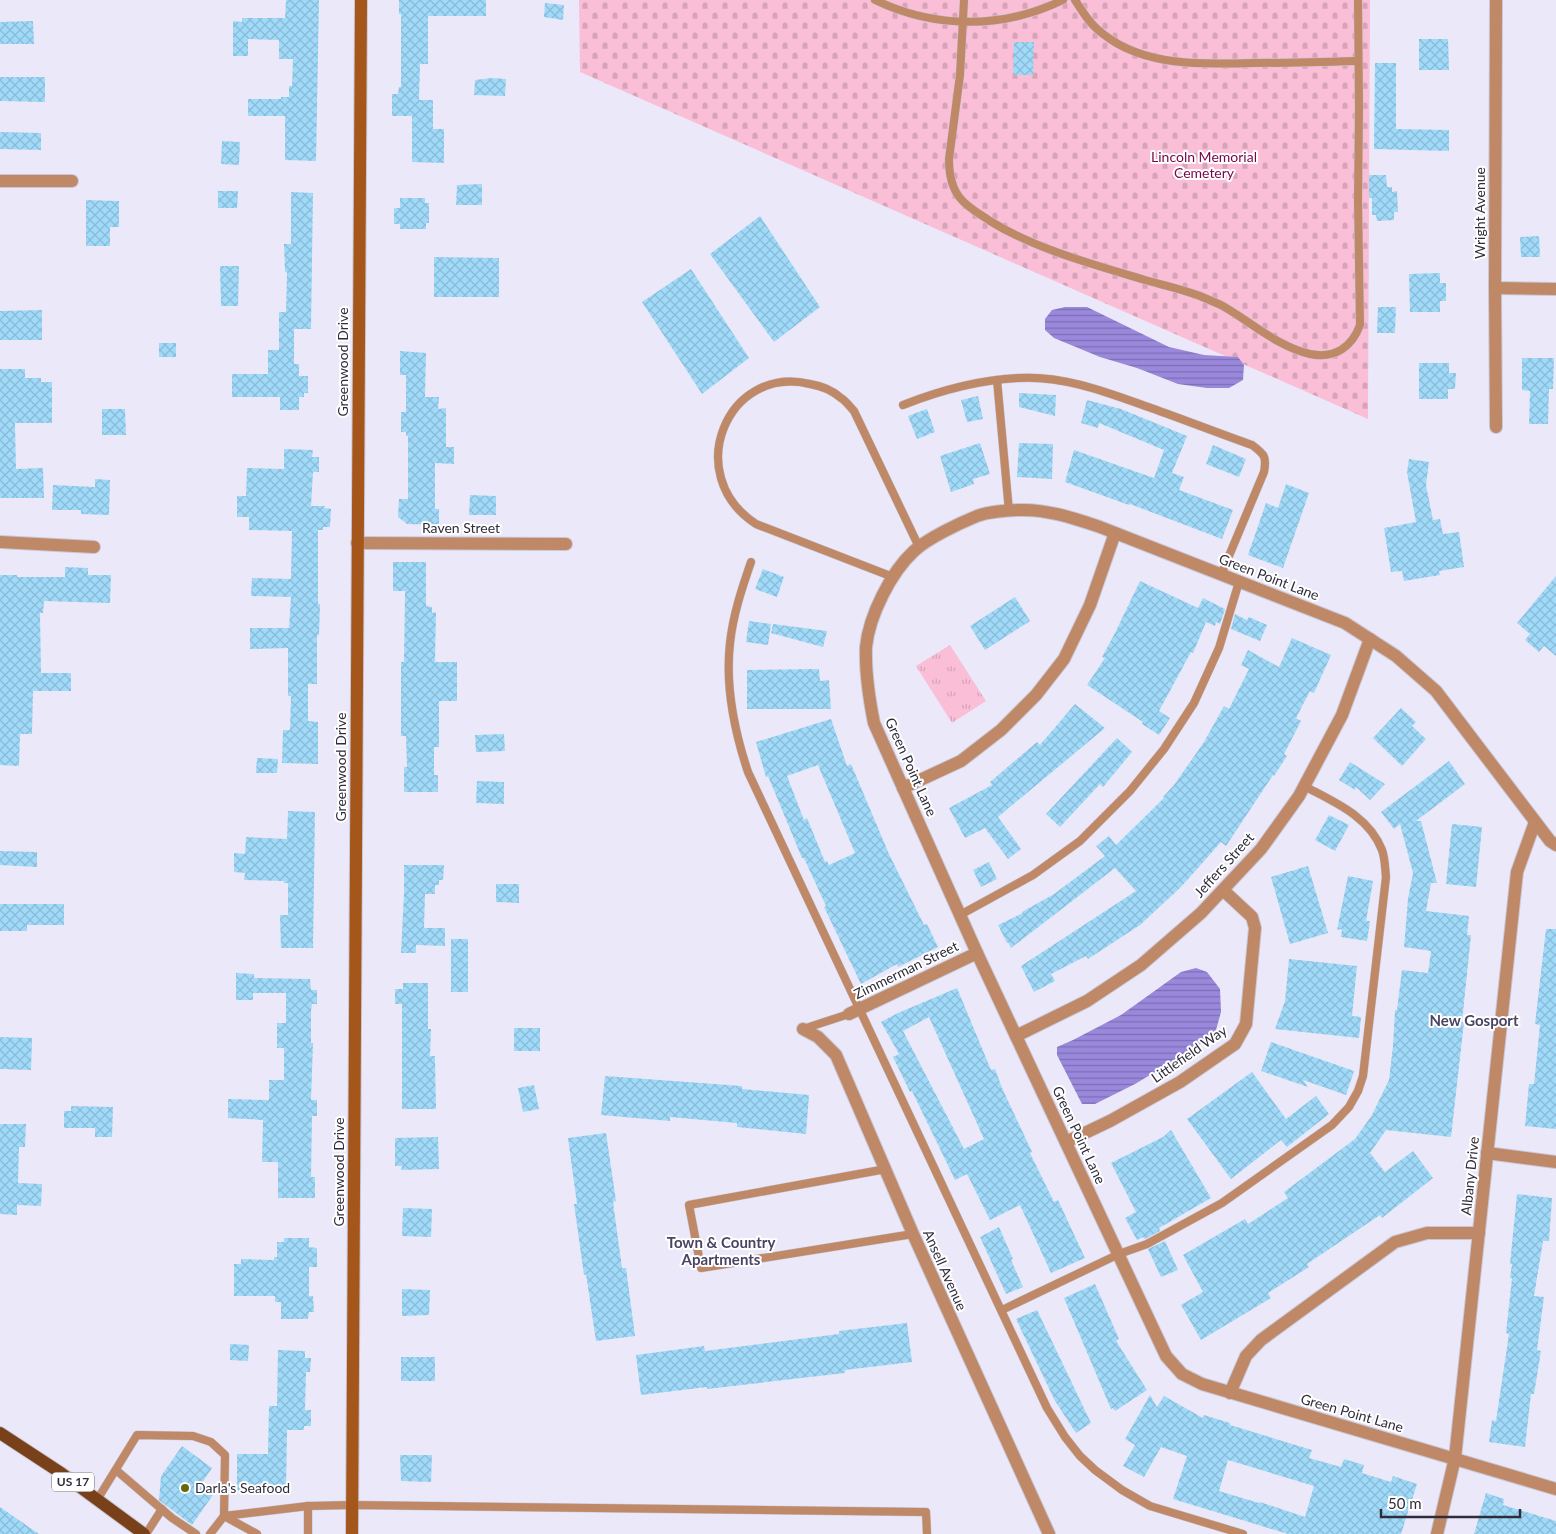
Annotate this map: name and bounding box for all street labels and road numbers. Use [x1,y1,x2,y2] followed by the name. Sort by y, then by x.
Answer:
[1471,167,1488,259] street label: Wright Avenue
[334,307,351,417] street label: Greenwood Drive
[422,519,500,536] street label: Raven Street
[1217,550,1322,603] street label: Green Point Lane
[332,712,349,822] street label: Greenwood Drive
[882,715,941,819] street label: Green Point Lane
[1190,829,1257,900] street label: Jeffers Street
[851,937,961,1002] street label: Zimmerman Street
[1148,1021,1230,1086] street label: Littlefield Way
[1049,1083,1110,1186] street label: Green Point Lane
[330,1117,347,1227] street label: Greenwood Drive
[1457,1136,1482,1216] street label: Albany Drive
[920,1227,971,1313] street label: Ansell Avenue
[1299,1390,1405,1435] street label: Green Point Lane
[52,1472,94,1491] road number: US 17

